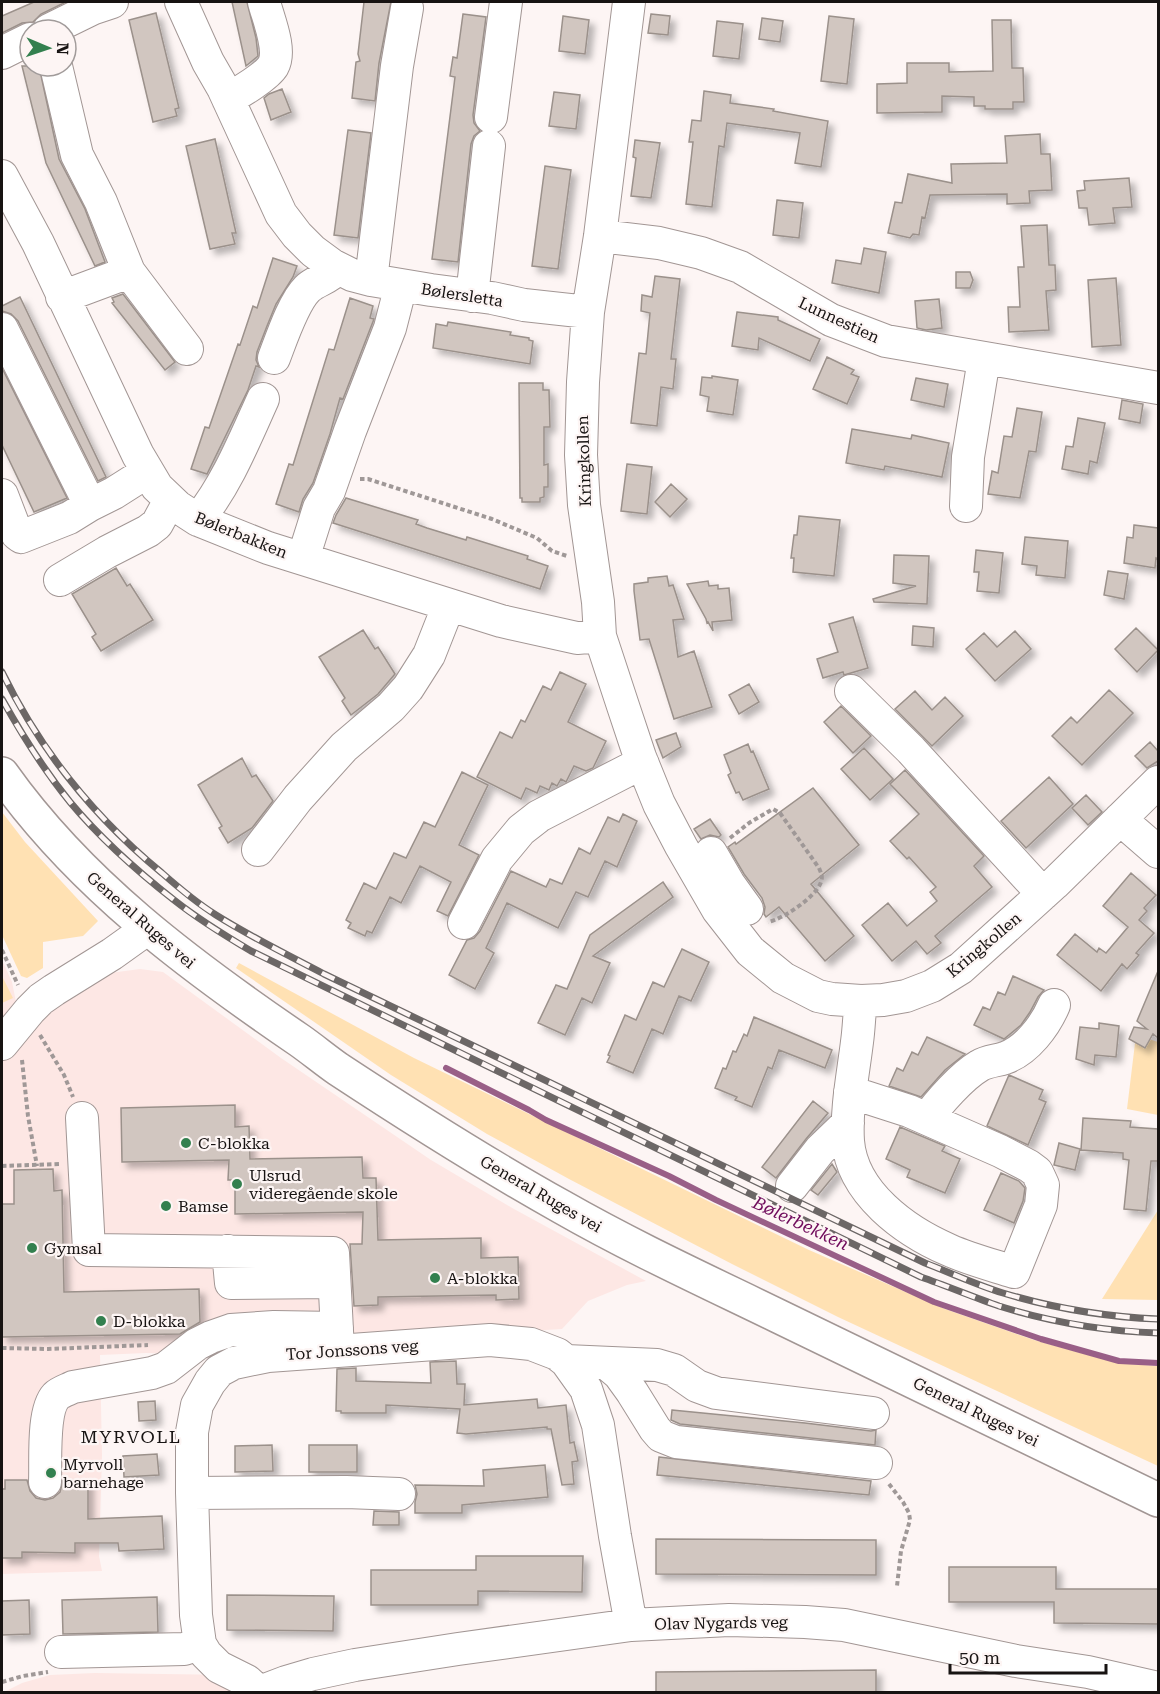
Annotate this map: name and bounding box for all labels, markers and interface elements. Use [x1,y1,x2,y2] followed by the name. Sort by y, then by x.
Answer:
[18,18,78,78] north arrow
[53,42,72,55] text: N
[420,279,505,311] street label: Bølersletta
[796,293,882,347] street label: Lunnestien
[573,415,595,507] street label: Kringkollen
[192,508,290,562] street label: Bølerbakken
[83,868,199,972] street label: General Ruges vei
[943,908,1025,982] street label: Kringkollen
[198,1134,270,1153] place label: C-blokka
[179,1136,193,1150] marker: C-blokka
[477,1151,605,1237] street label: General Ruges vei
[249,1166,398,1203] place label: Ulsrud videregående skole
[230,1177,244,1191] marker: Ulsrud videregående skole
[749,1191,852,1254] water label: Bølerbekken
[178,1197,228,1216] place label: Bamse
[159,1199,173,1213] marker: Bamse
[44,1239,102,1258] place label: Gymsal
[25,1241,39,1255] marker: Gymsal
[447,1269,518,1288] place label: A-blokka
[428,1271,442,1285] marker: A-blokka
[113,1312,186,1331] place label: D-blokka
[94,1314,108,1328] marker: D-blokka
[285,1336,420,1364] street label: Tor Jonssons veg
[910,1373,1042,1451] street label: General Ruges vei
[81,1426,182,1447] district label: MYRVOLL
[63,1455,144,1492] place label: Myrvoll barnehage
[44,1466,58,1480] marker: Myrvoll barnehage
[654,1612,789,1634] street label: Olav Nygards veg
[950,1637,1106,1675] scale bar
[959,1647,1000,1668] text: 50 m

